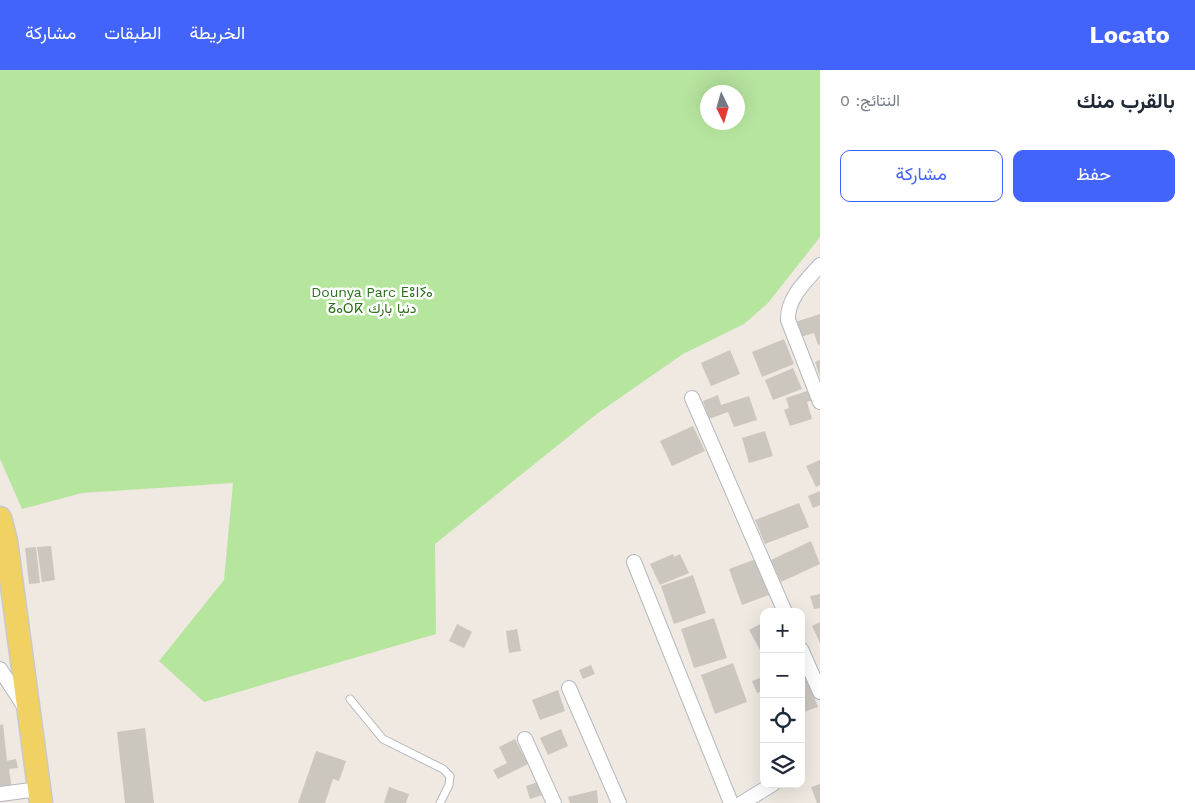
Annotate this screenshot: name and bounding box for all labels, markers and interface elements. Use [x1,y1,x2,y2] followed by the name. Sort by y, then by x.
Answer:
[1089,21,1170,49] text: Locato
[25,22,76,43] text: مشاركة
[104,22,161,43] text: الطبقات
[189,22,245,43] text: الخريطة
[700,85,745,130] north arrow
[1077,88,1175,113] text: بالقرب منك
[840,91,900,110] text: النتائج: 0
[840,150,1003,202] button: مشاركة
[1013,150,1175,202] button: حفظ
[311,284,433,317] park label: Dounya Parc ⴹⵓⵏⵢⴰ ⵒⴰⵔⴽ دنيا بارك
[760,608,805,788] map controls
[760,608,805,653] button: +
[760,653,805,698] button: −
[760,698,805,743] button: locate
[760,743,805,788] button: layers

